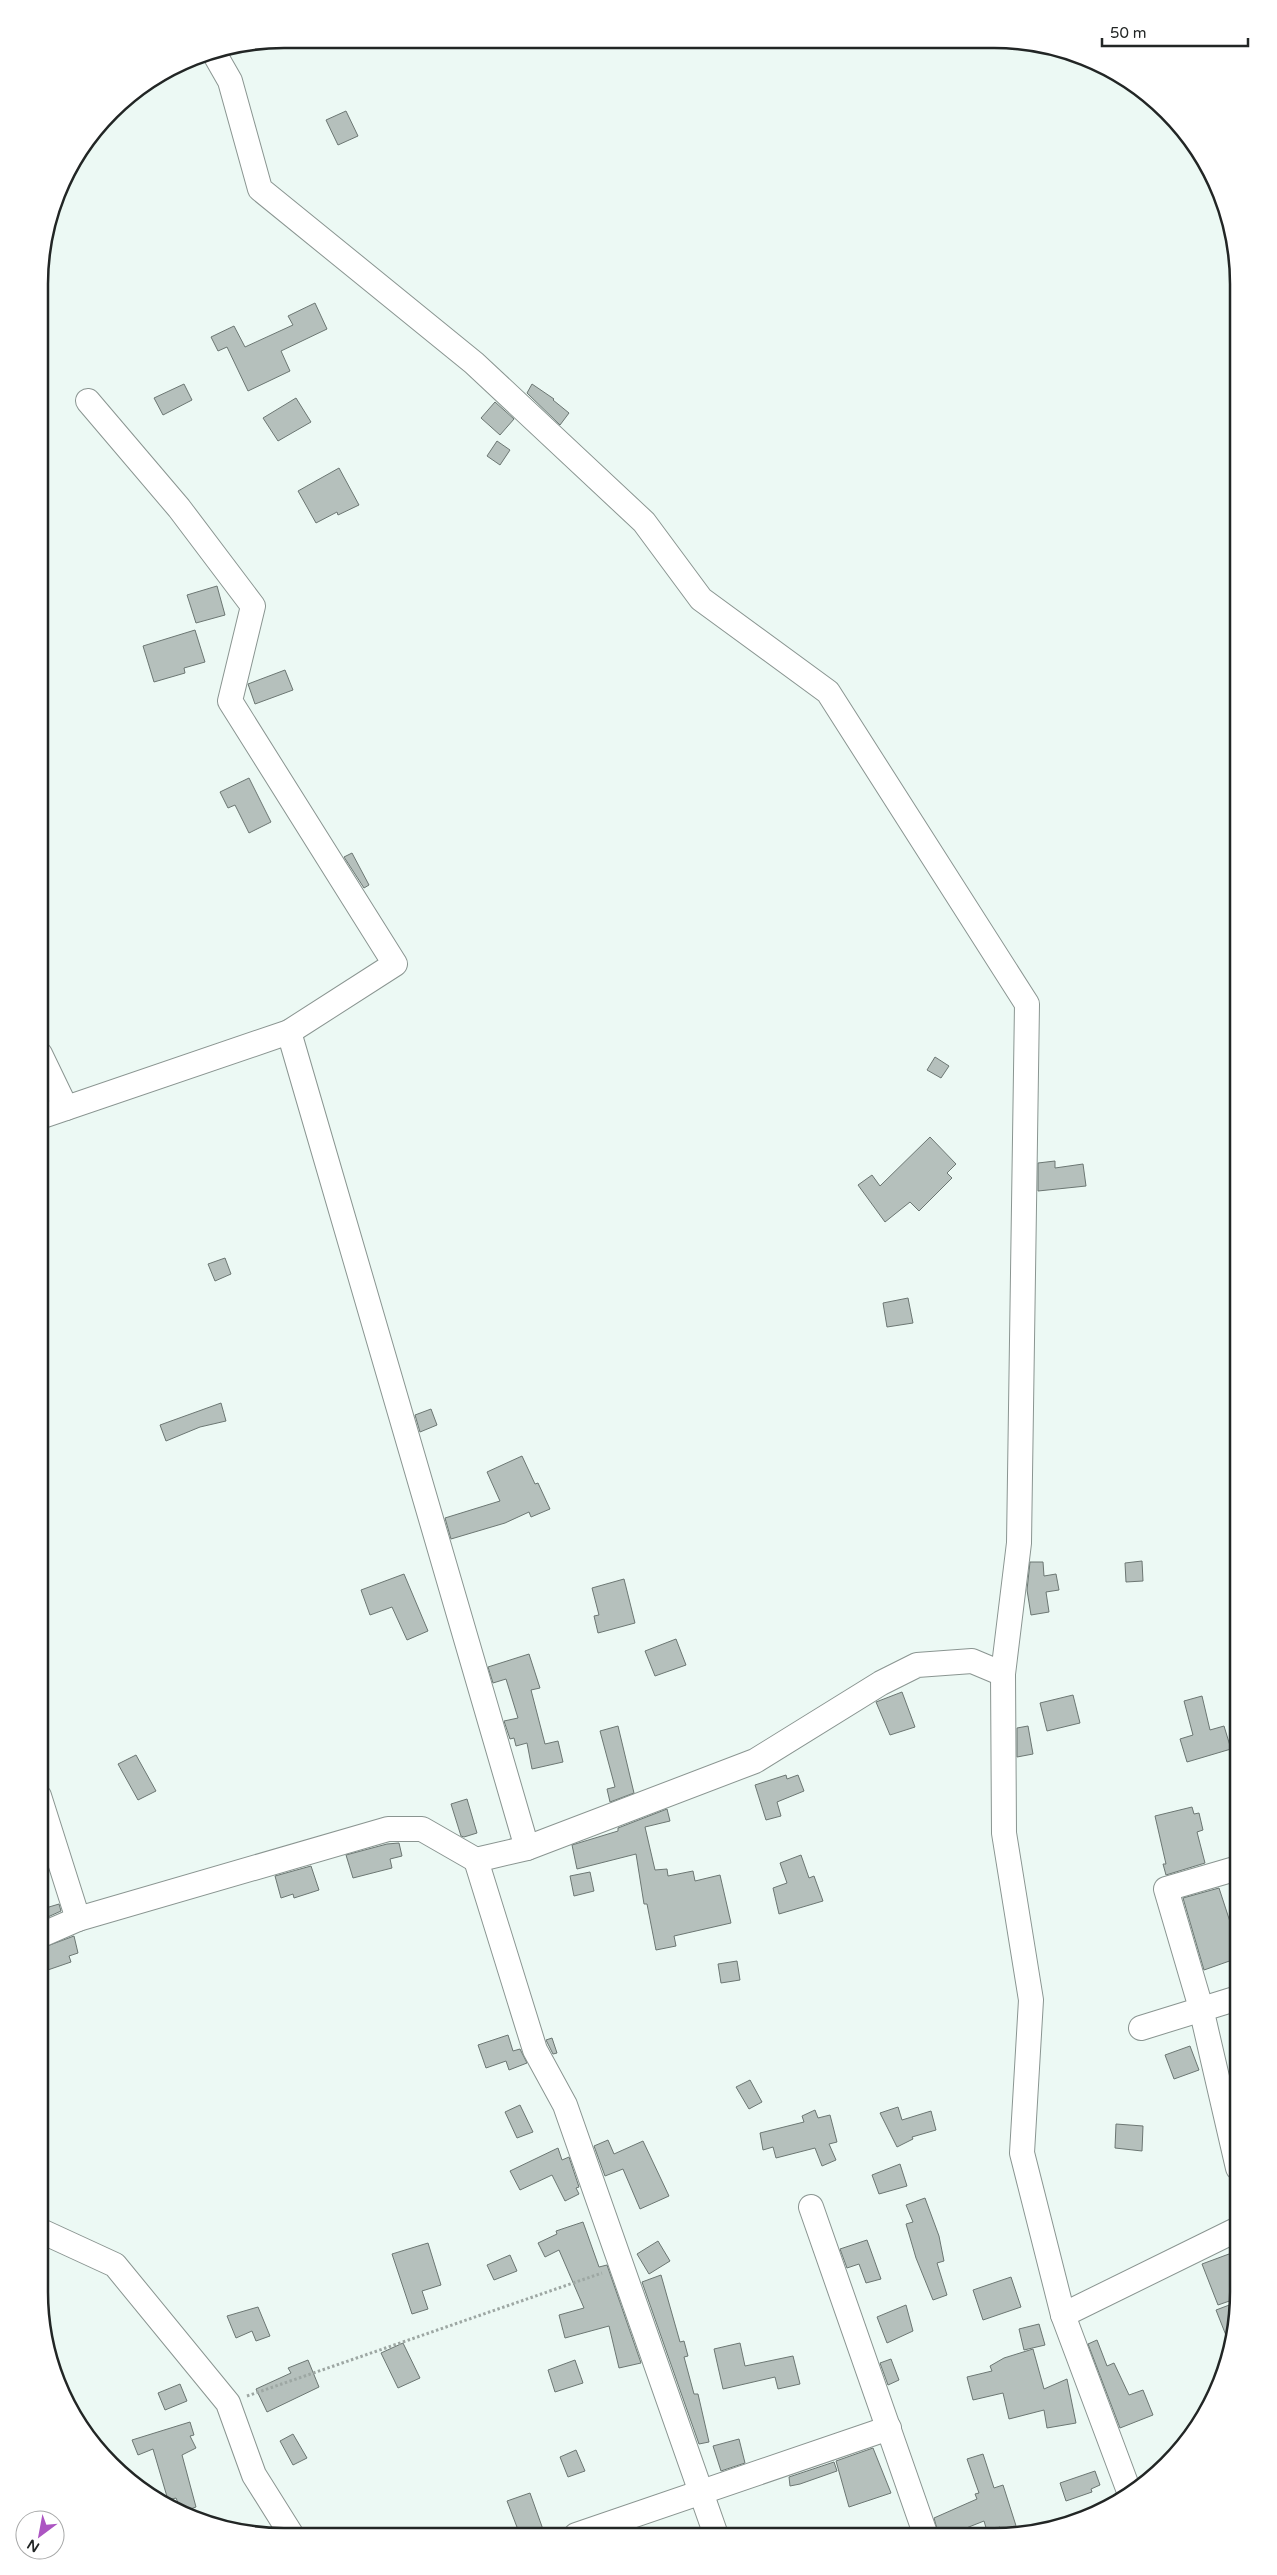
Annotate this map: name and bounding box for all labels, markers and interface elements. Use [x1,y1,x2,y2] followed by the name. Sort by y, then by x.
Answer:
[1102,15,1248,47] scale bar
[1110,24,1147,42] text: 50 m
[15,2510,65,2560] north arrow
[24,2535,43,2556] text: N

